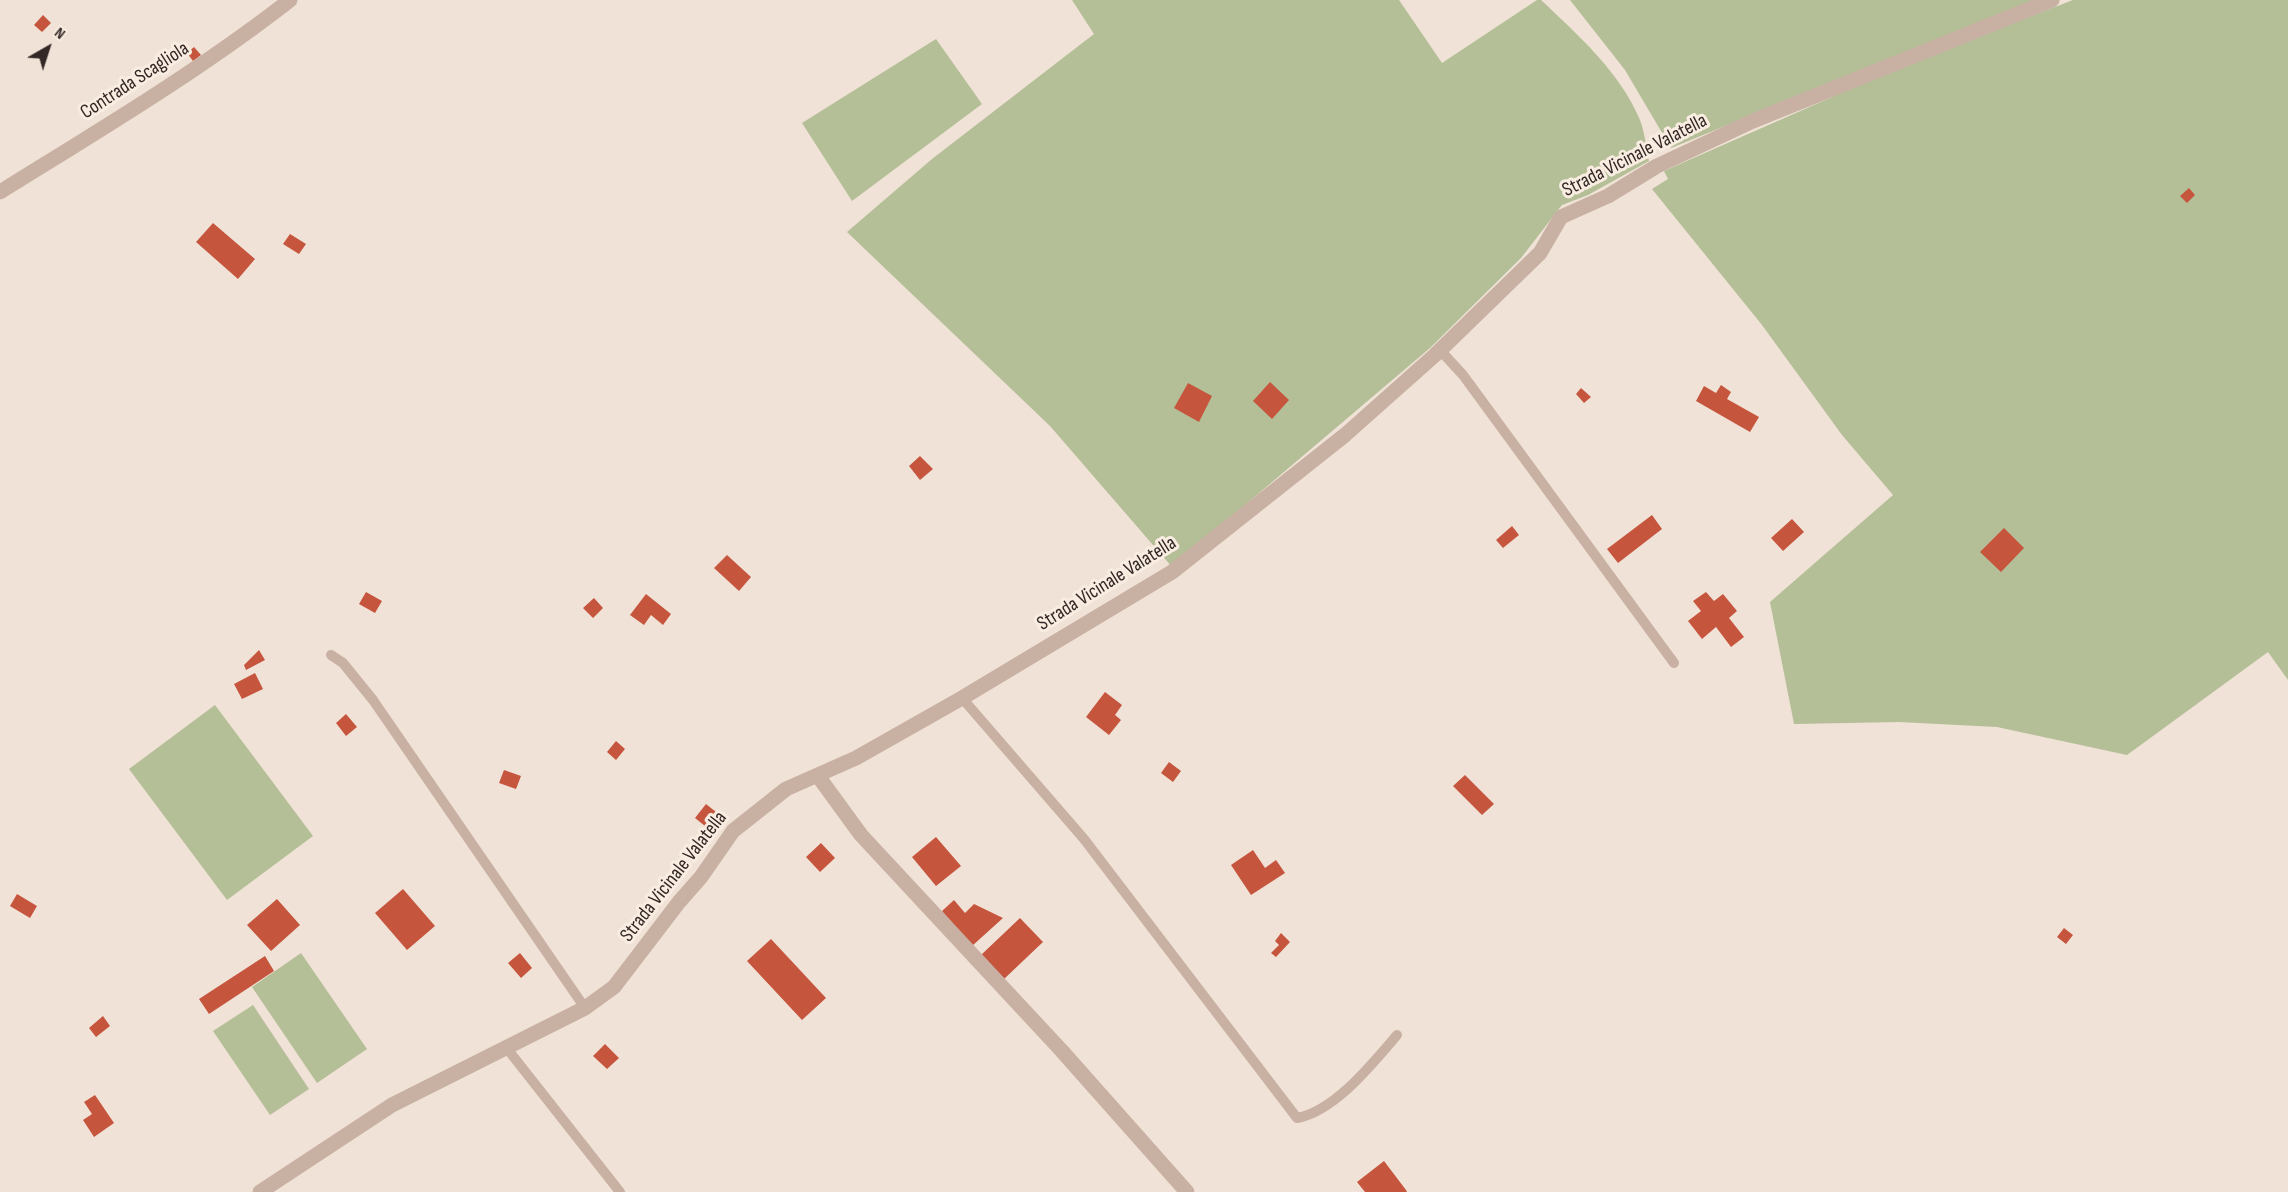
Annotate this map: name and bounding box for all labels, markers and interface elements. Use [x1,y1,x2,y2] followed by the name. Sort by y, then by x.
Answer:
[18,18,78,78] north arrow
[50,24,69,44] text: N
[76,37,194,125] street label: Contrada Scagliola
[1559,109,1711,203] street label: Strada Vicinale Valatella
[1033,532,1181,636] street label: Strada Vicinale Valatella
[616,807,732,947] street label: Strada Vicinale Valatella

